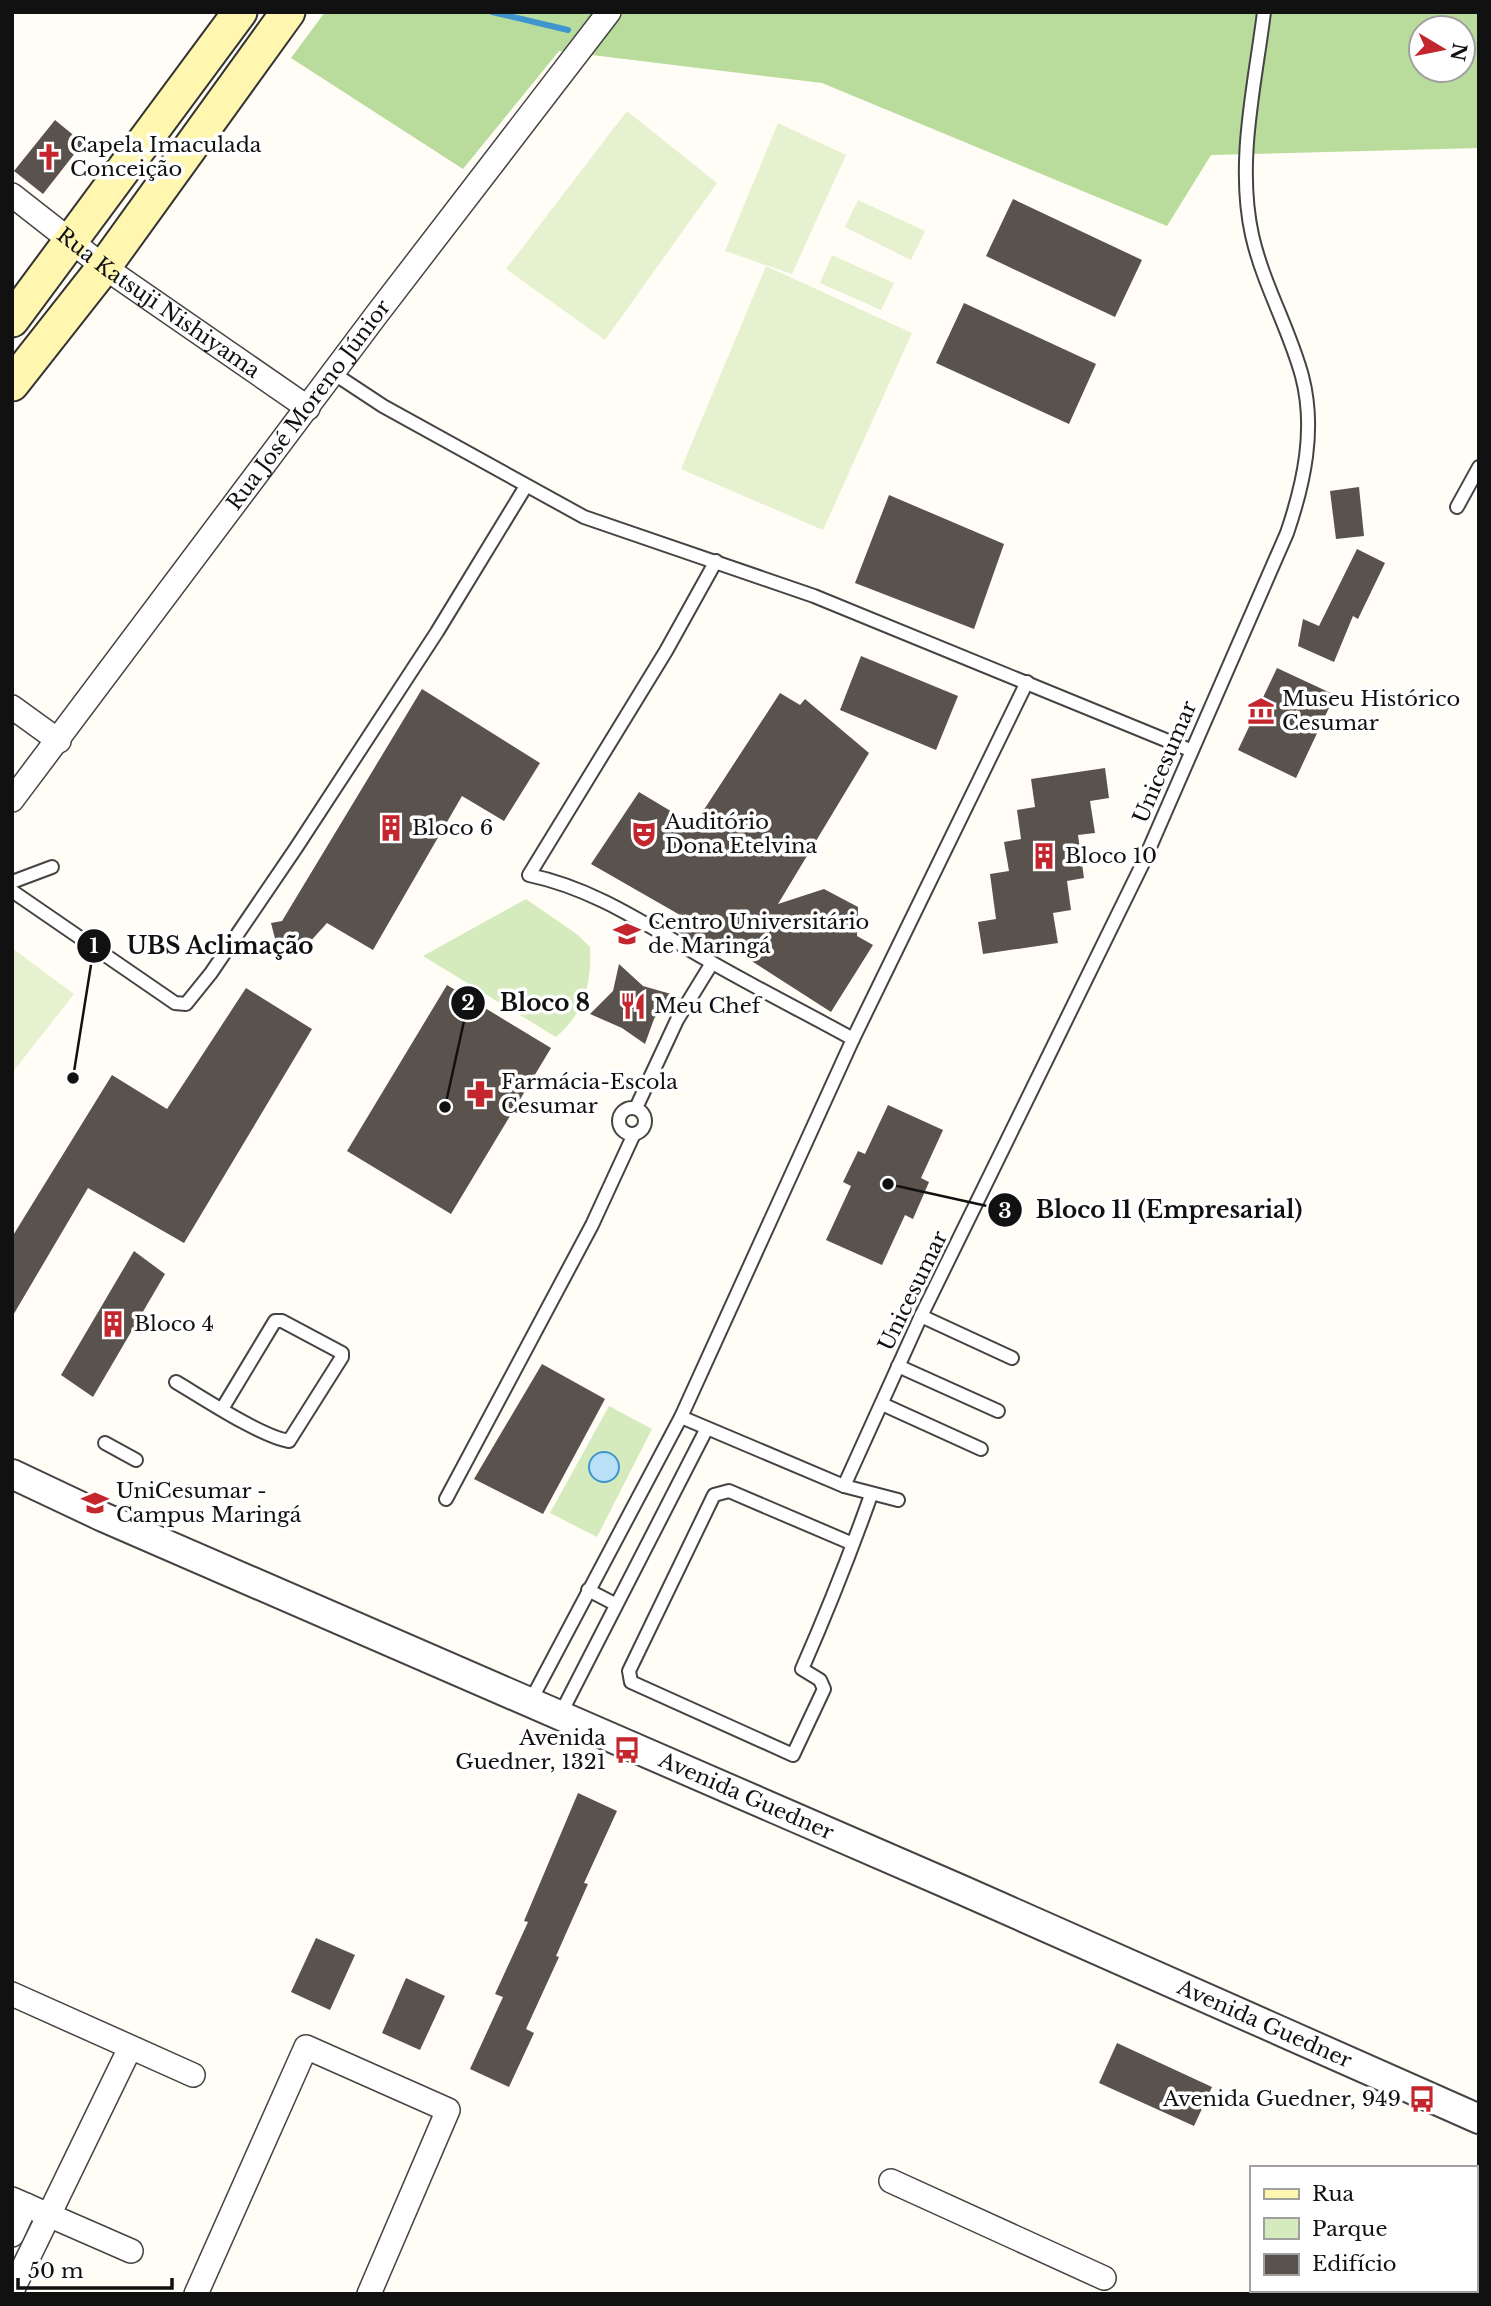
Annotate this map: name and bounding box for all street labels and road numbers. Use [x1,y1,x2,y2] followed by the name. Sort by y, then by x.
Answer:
[52,222,265,384] street label: Rua Katsuji Nishiyama
[221,295,396,515] street label: Rua José Moreno Júnior
[1128,697,1202,827] street label: Unicesumar
[873,1227,953,1355] street label: Unicesumar
[654,1747,838,1846] street label: Avenida Guedner
[1172,1974,1356,2074] street label: Avenida Guedner

